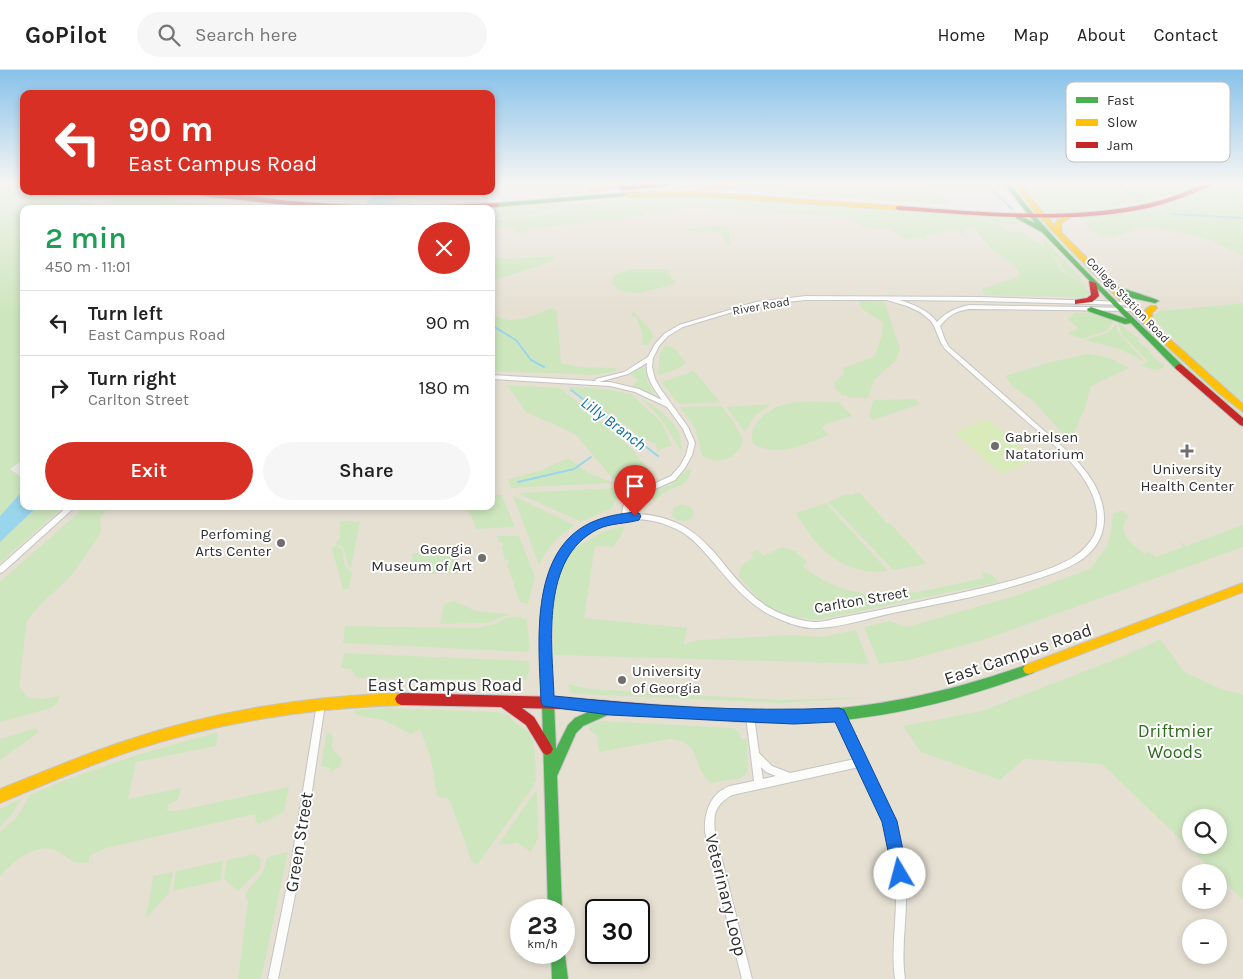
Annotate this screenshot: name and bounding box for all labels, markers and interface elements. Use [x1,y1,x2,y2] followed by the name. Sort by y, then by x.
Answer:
[137,12,487,57] search box
[25,21,107,49] text: GoPilot
[155,21,183,49] icon: search
[195,24,297,46] text: Search here
[937,24,985,46] text: Home
[1013,24,1049,46] text: Map
[1077,24,1126,46] text: About
[1154,24,1218,46] text: Contact
[1066,82,1230,162] legend
[1107,92,1134,109] text: Fast
[128,109,214,150] text: 90 m
[45,110,110,175] icon: left
[1107,114,1137,131] text: Slow
[1107,137,1133,154] text: Jam
[128,151,317,177] text: East Campus Road
[45,220,127,256] text: 2 min
[418,222,470,274] button: close
[1084,254,1172,346] street label: College Station Road
[45,257,131,276] text: 450 m · 11:01
[731,294,791,318] street label: River Road
[88,303,163,325] text: Turn left
[45,309,73,337] icon: left
[425,312,470,334] text: 90 m
[88,325,226,344] text: East Campus Road
[88,368,177,390] text: Turn right
[45,374,73,402] icon: right
[418,377,470,399] text: 180 m
[88,390,189,409] text: Carlton Street
[577,393,650,454] water label: Lilly Branch
[1005,428,1084,463] place label: Gabrielsen Natatorium
[989,440,1001,452] marker: Gabrielsen Natatorium
[45,442,253,500] button: Exit
[263,442,470,500] button: Share
[1180,444,1194,458] marker: University Health Center
[1140,460,1234,495] place label: University Health Center
[614,465,656,516] pin
[621,472,649,500] icon: arrive
[195,525,272,560] place label: Perfoming Arts Center
[275,537,287,549] marker: Perfoming Arts Center
[371,540,472,575] place label: Georgia Museum of Art
[476,552,488,564] marker: Georgia Museum of Art
[813,583,910,617] street label: Carlton Street
[941,618,1095,690] street label: East Campus Road
[632,662,701,697] place label: University of Georgia
[368,674,522,696] street label: East Campus Road
[616,674,628,686] marker: University of Georgia
[1138,720,1213,763] park label: Driftmier Woods
[280,790,318,894] street label: Green Street
[1182,809,1227,964] map controls
[1182,809,1227,854] button: search
[700,832,752,958] street label: Veterinary Loop
[873,847,925,899] position arrow
[1182,864,1227,909] button: +
[585,899,650,964] speed limit sign: 30
[527,911,558,940] text: 23
[1182,919,1227,964] button: −
[527,937,558,951] text: km/h

